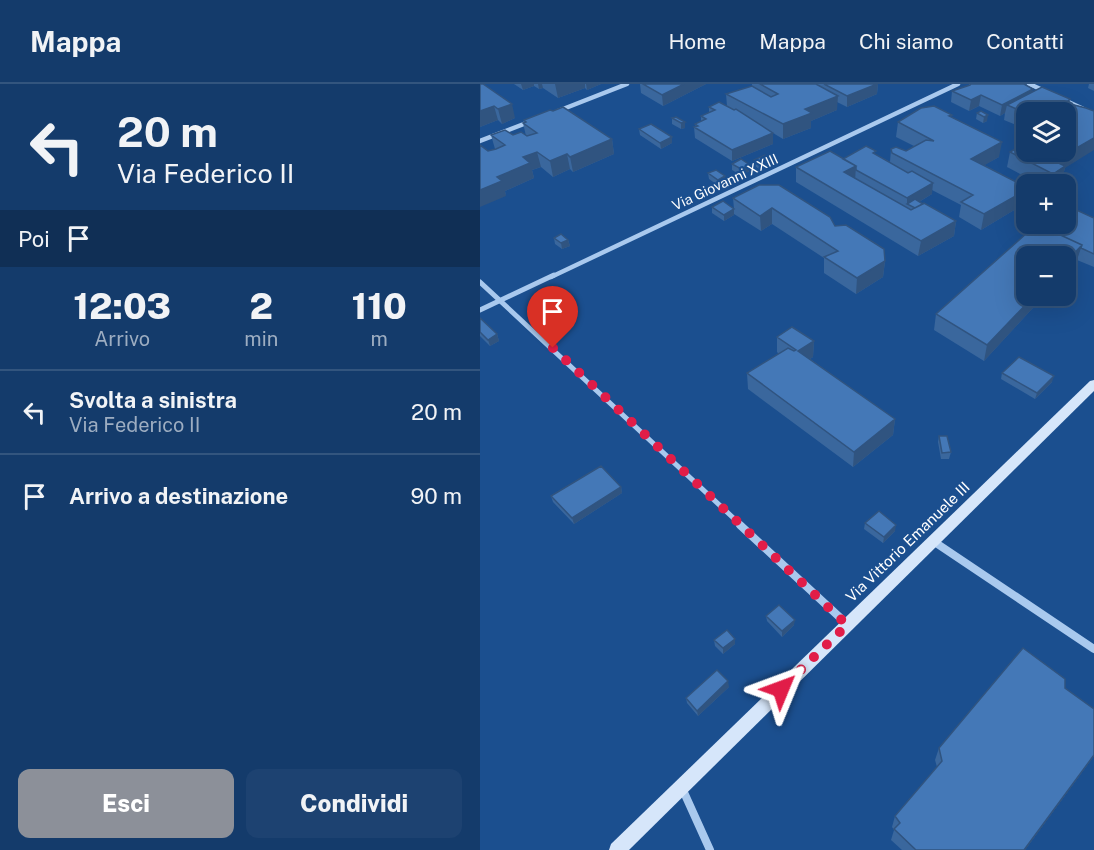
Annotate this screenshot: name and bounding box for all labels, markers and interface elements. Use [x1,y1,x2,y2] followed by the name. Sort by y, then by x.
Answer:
[30,25,121,58] text: Mappa
[668,29,726,54] text: Home
[759,29,826,54] text: Mappa
[859,29,953,54] text: Chi siamo
[986,29,1064,54] text: Contatti
[1016,102,1076,306] map controls
[1016,102,1076,162] button: layers
[117,107,218,156] text: 20 m
[18,108,96,186] icon: left
[669,150,781,214] street label: Via Giovanni XXIII
[117,157,294,189] text: Via Federico II
[1016,174,1076,234] button: +
[62,222,95,255] icon: arrive
[18,226,50,252] text: Poi
[1016,246,1076,306] button: −
[73,285,171,327] text: 12:03
[250,285,273,327] text: 2
[351,285,407,327] text: 110
[527,286,578,348] pin
[536,295,569,328] icon: arrive
[94,327,150,351] text: Arrivo
[244,327,278,351] text: min
[370,327,388,351] text: m
[69,387,237,413] text: Svolta a sinistra
[18,396,51,429] icon: left
[411,399,462,425] text: 20 m
[69,413,200,437] text: Via Federico II
[842,478,973,605] street label: Via Vittorio Emanuele III
[18,480,51,513] icon: arrive
[69,483,288,509] text: Arrivo a destinazione
[411,483,462,509] text: 90 m
[749,657,813,721] position arrow
[18,769,234,838] button: Esci
[246,769,462,838] button: Condividi

